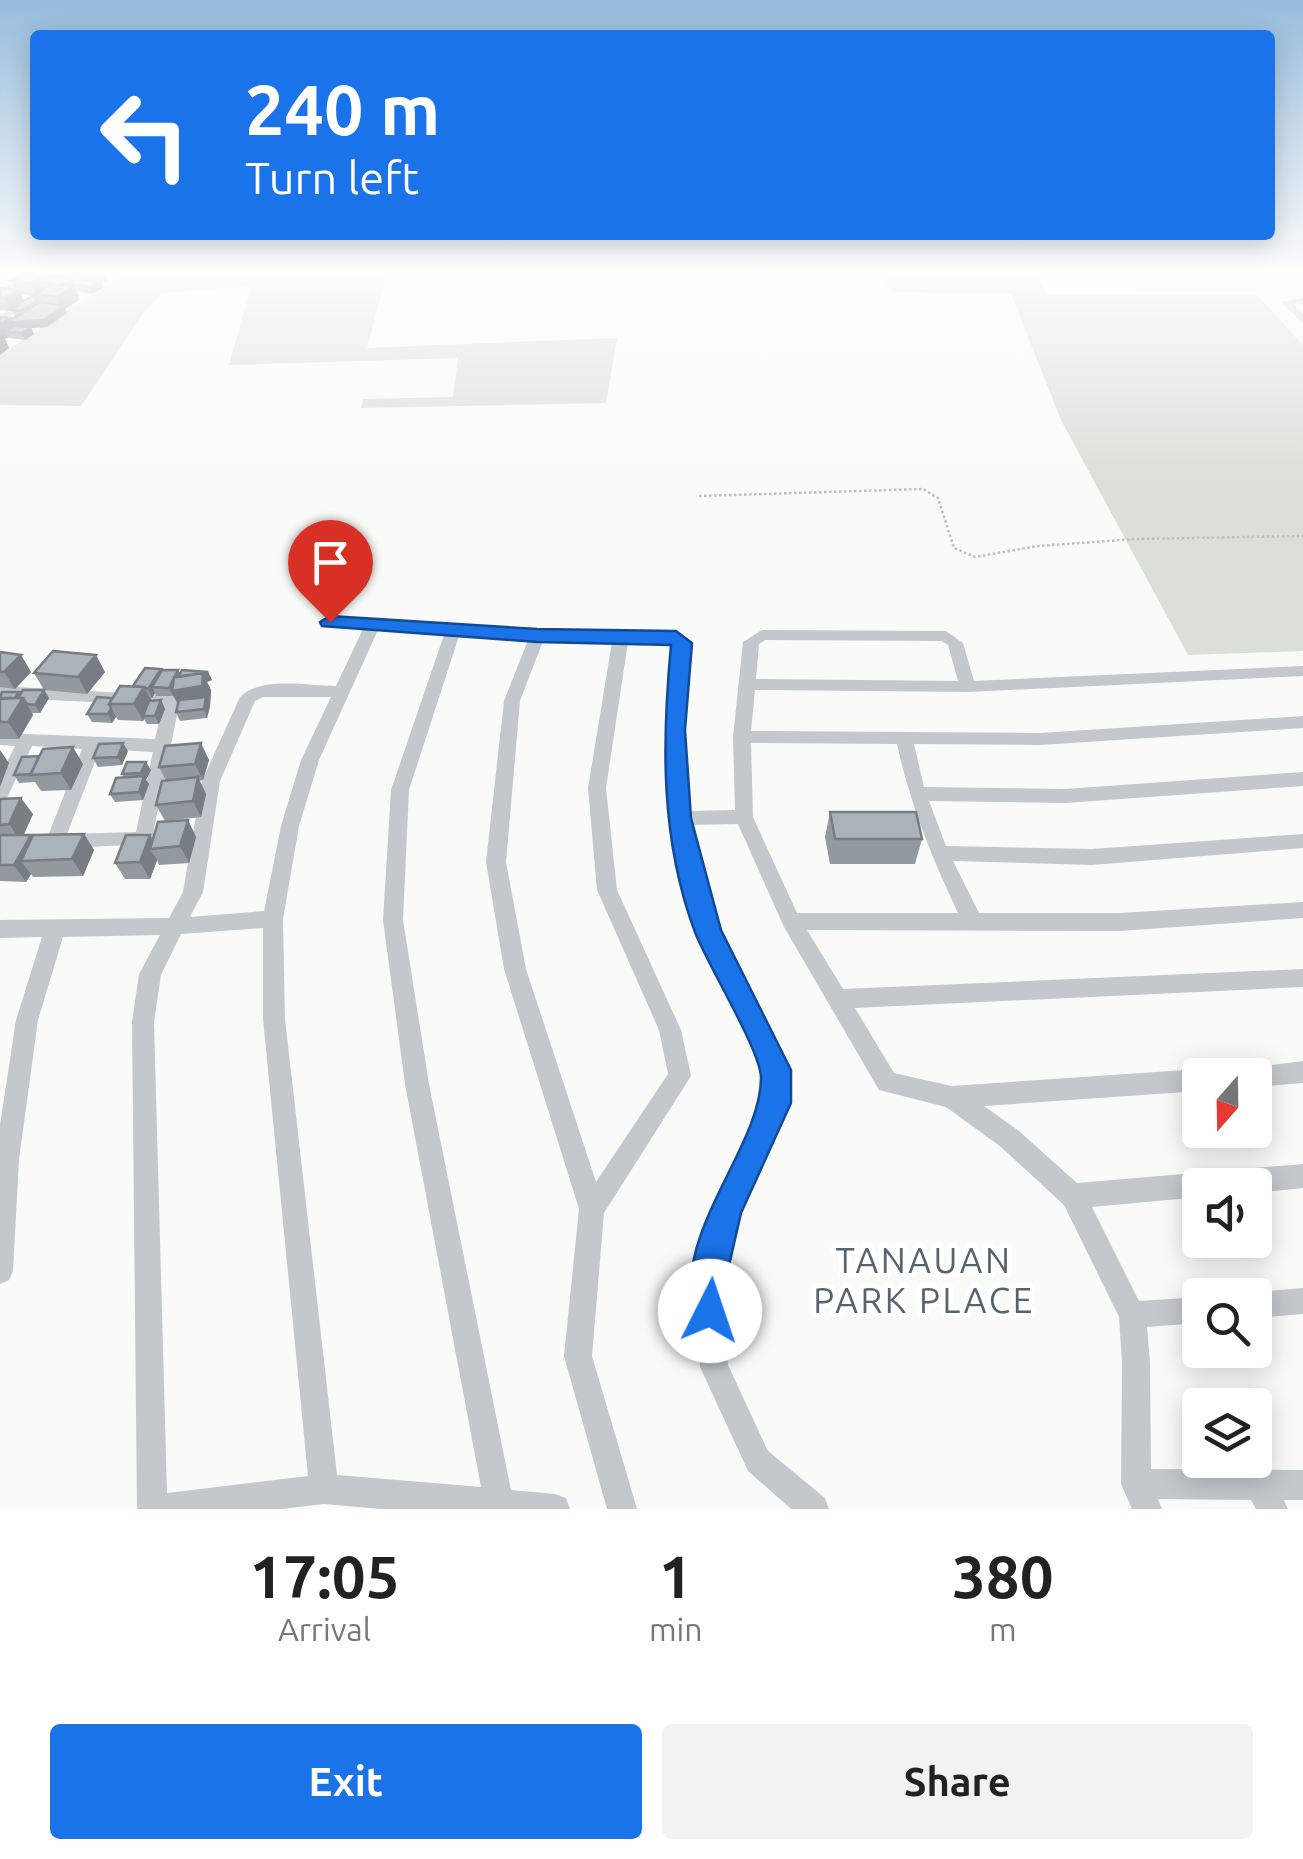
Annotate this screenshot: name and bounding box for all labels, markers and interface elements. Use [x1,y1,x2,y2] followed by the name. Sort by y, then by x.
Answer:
[80,70,210,200] icon: left
[245,70,440,148] text: 240 m
[245,152,419,203] text: Turn left
[288,520,373,623] pin
[303,535,358,590] icon: arrive
[1182,1058,1272,1148] north arrow
[1182,1058,1272,1478] map controls
[1182,1168,1272,1258] button: sound
[813,1240,1035,1320] district label: TANAUAN PARK PLACE
[658,1259,762,1363] position arrow
[1182,1278,1272,1368] button: search
[1182,1388,1272,1478] button: layers
[249,1542,400,1609] text: 17:05
[659,1542,693,1609] text: 1
[952,1542,1054,1609] text: 380
[278,1611,371,1647] text: Arrival
[649,1611,703,1647] text: min
[989,1611,1017,1647] text: m
[50,1724,642,1839] button: Exit
[662,1724,1253,1839] button: Share

